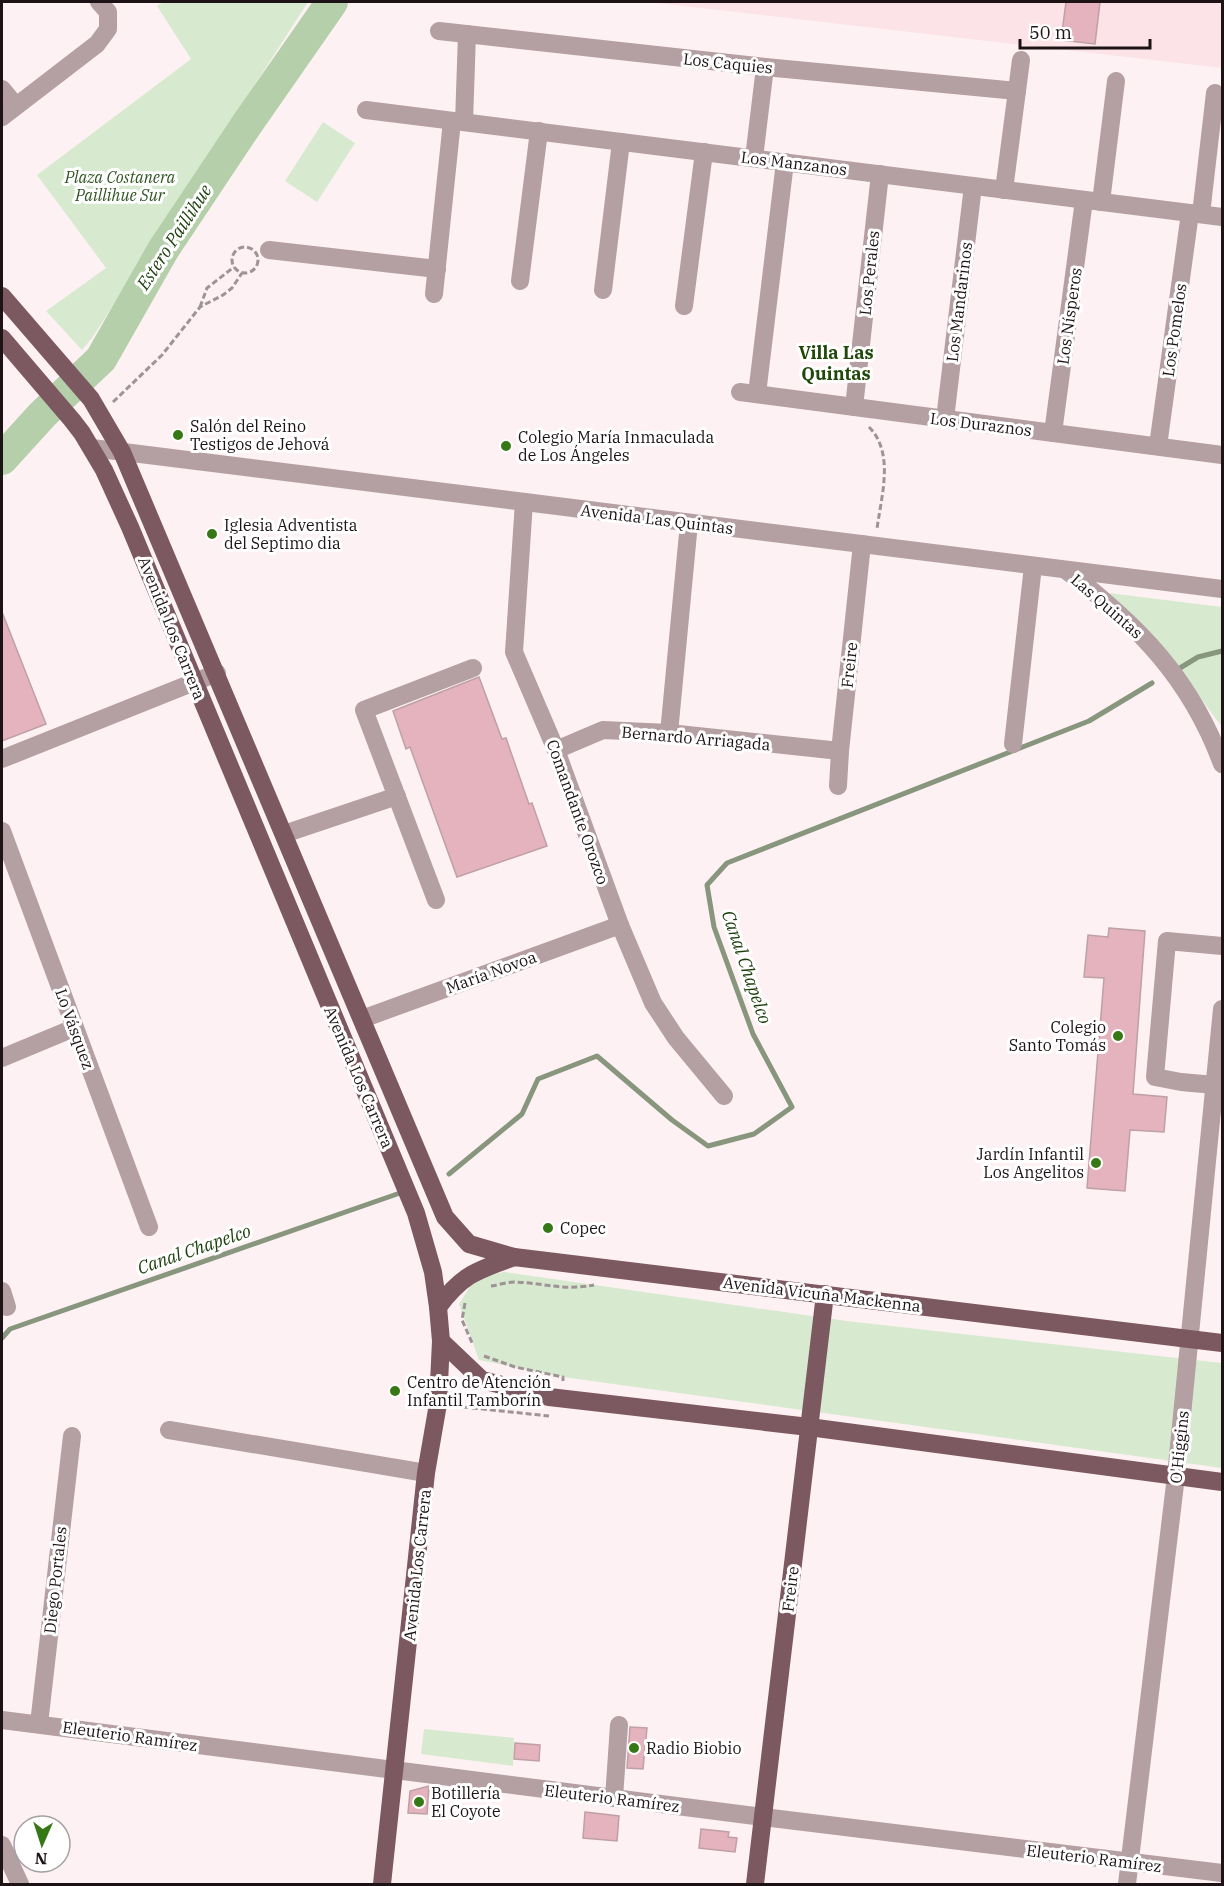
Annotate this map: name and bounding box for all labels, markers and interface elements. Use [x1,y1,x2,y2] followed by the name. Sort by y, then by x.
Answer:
[1020,12,1150,50] scale bar
[1029,21,1072,44] text: 50 m
[682,48,774,78] street label: Los Caquies
[740,147,848,179] street label: Los Manzanos
[64,167,176,205] park label: Plaza Costanera Paillihue Sur
[131,180,217,295] water label: Estero Paillihue
[855,230,883,316] street label: Los Perales
[942,241,976,363] street label: Los Mandarinos
[1052,266,1086,366] street label: Los Nísperos
[1158,282,1190,378] street label: Los Pomelos
[798,341,874,385] district label: Villa Las Quintas
[929,408,1033,440] street label: Los Duraznos
[190,416,330,454] place label: Salón del Reino Testigos de Jehová
[518,427,715,465] place label: Colegio María Inmaculada de Los Ángeles
[171,428,185,442] marker: Salón del Reino Testigos de Jehová
[499,439,513,453] marker: Colegio María Inmaculada de Los Ángeles
[580,500,734,538] street label: Avenida Las Quintas
[224,515,358,553] place label: Iglesia Adventista del Septimo dia
[205,527,219,541] marker: Iglesia Adventista del Septimo dia
[134,554,210,703] street label: Avenida Los Carrera
[1067,569,1147,643] street label: Las Quintas
[837,641,861,689] street label: Freire
[621,722,772,755] street label: Bernardo Arriagada
[543,737,613,887] street label: Comandante Orozco
[717,907,777,1027] water label: Canal Chapelco
[443,946,539,998] street label: María Novoa
[51,986,99,1072] street label: Lo Vásquez
[320,1003,398,1151] street label: Avenida Los Carrera
[1009,1017,1106,1055] place label: Colegio Santo Tomás
[1111,1029,1125,1043] marker: Colegio Santo Tomás
[977,1144,1084,1182] place label: Jardín Infantil Los Angelitos
[1089,1156,1103,1170] marker: Jardín Infantil Los Angelitos
[560,1218,606,1238] place label: Copec
[134,1219,254,1279] water label: Canal Chapelco
[541,1221,555,1235] marker: Copec
[722,1272,922,1316] street label: Avenida Vicuña Mackenna
[407,1372,551,1410] place label: Centro de Atención Infantil Tamborín
[388,1384,402,1398] marker: Centro de Atención Infantil Tamborín
[1165,1410,1193,1484] street label: O'Higgins
[399,1488,435,1642] street label: Avenida Los Carrera
[39,1525,71,1635] street label: Diego Portales
[777,1565,803,1613] street label: Freire
[61,1717,199,1755] street label: Eleuterio Ramírez
[646,1738,741,1758] place label: Radio Biobio
[627,1741,641,1755] marker: Radio Biobio
[543,1780,681,1816] street label: Eleuterio Ramírez
[431,1783,501,1821] place label: Botillería El Coyote
[412,1795,426,1809] marker: Botillería El Coyote
[12,1814,72,1874] north arrow
[1025,1840,1163,1876] street label: Eleuterio Ramírez
[34,1849,48,1869] text: N

